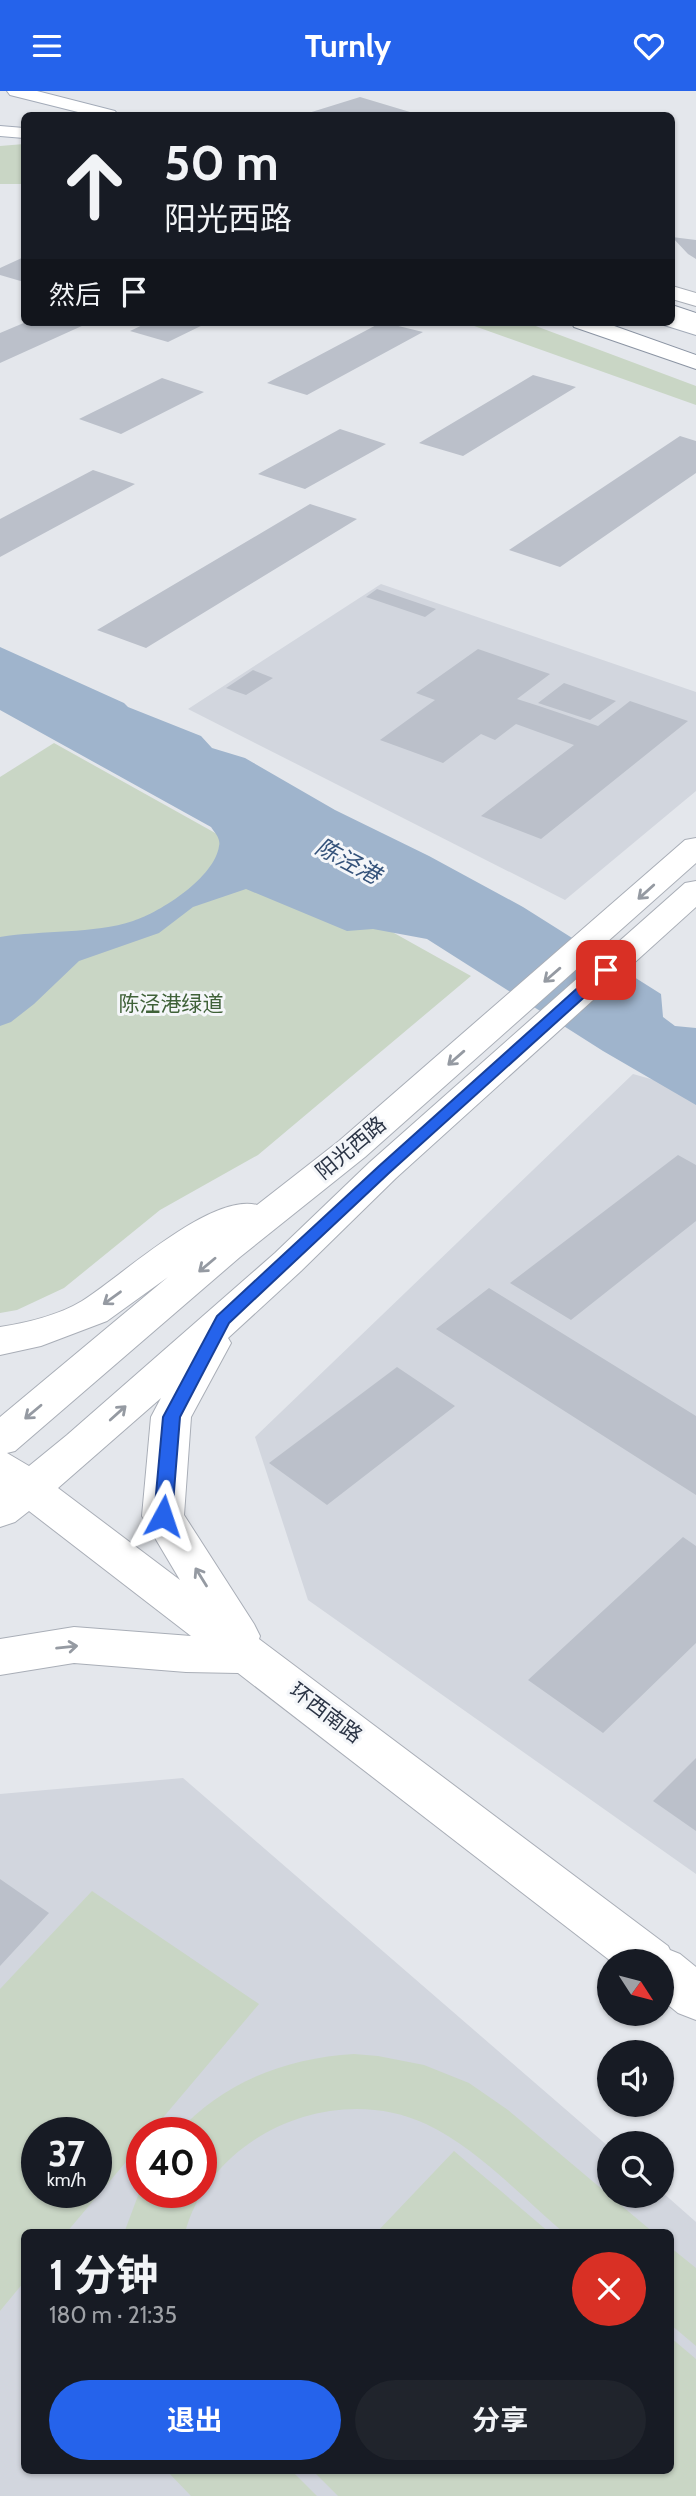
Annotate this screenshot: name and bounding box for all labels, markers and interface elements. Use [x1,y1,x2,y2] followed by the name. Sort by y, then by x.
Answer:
[305,26,391,65] text: Turnly
[28,27,66,65] icon: menu
[630,27,668,65] icon: heart
[164,133,279,192] text: 50 m
[49,140,140,231] icon: ahead
[164,199,292,238] text: 阳光西路
[115,273,153,311] icon: arrive
[49,279,101,311] text: 然后
[311,832,388,891] water label: 陈泾港
[637,884,655,900] one-way arrow
[576,940,636,1000] pin
[587,951,625,989] icon: arrive
[543,967,561,983] one-way arrow
[119,991,224,1016] park label: 陈泾港绿道
[448,1050,466,1066] one-way arrow
[310,1111,391,1184] street label: 阳光西路
[198,1257,216,1273] one-way arrow
[103,1290,122,1305] one-way arrow
[25,1404,43,1420] one-way arrow
[109,1405,127,1421] one-way arrow
[126,1479,200,1553] position arrow
[193,1567,207,1587] one-way arrow
[56,1640,78,1653] one-way arrow
[285,1677,367,1748] street label: 环西南路
[597,1949,674,2027] north arrow
[597,1949,674,2208] map controls
[597,2040,674,2117] button: sound
[126,2117,217,2208] speed limit sign: 40
[597,2131,674,2208] button: search
[48,2132,85,2175] text: 37
[47,2169,86,2191] text: km/h
[49,2249,158,2301] text: 1 分钟
[572,2252,646,2326] button: close
[49,2301,177,2329] text: 180 m · 21:35
[49,2380,341,2460] button: 退出
[355,2380,646,2460] button: 分享

